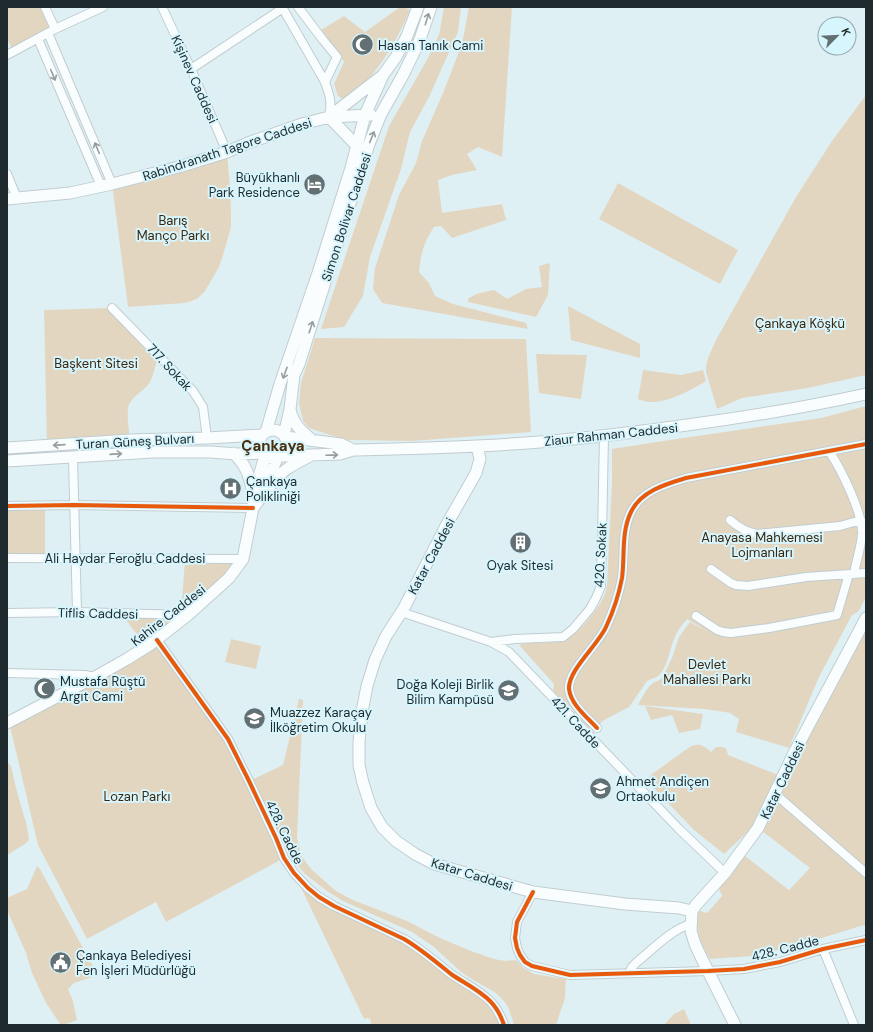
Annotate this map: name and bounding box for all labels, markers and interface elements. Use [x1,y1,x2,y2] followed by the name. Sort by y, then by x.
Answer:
[424,13,431,26] one-way arrow
[817,16,857,56] north arrow
[838,26,854,38] text: K
[167,32,222,126] street label: Kişinev Caddesi
[349,32,375,58] mosque icon: Hasan Tanık Cami
[378,37,483,54] place label: Hasan Tanık Cami
[50,68,57,80] one-way arrow
[140,114,314,185] street label: Rabindranath Tagore Caddesi
[369,131,377,143] one-way arrow
[92,143,100,155] one-way arrow
[318,151,375,284] street label: Simon Bolivar Caddesi
[209,169,300,201] place label: Büyükhanlı Park Residence
[302,171,328,197] hotel icon: Büyükhanlı Park Residence
[137,212,209,244] park label: Barış Manço Parkı
[755,315,845,332] park label: Çankaya Köşkü
[307,321,315,333] one-way arrow
[143,340,196,395] street label: 717. Sokak
[54,355,138,372] park label: Başkent Sitesi
[280,366,288,378] one-way arrow
[543,419,679,450] street label: Ziaur Rahman Caddesi
[75,430,195,453] street label: Turan Güneş Bulvarı
[241,436,305,456] district label: Çankaya
[53,441,66,448] one-way arrow
[109,451,122,458] one-way arrow
[325,451,338,458] one-way arrow
[246,473,300,505] place label: Çankaya Polikliniği
[217,475,243,501] hospital icon: Çankaya Polikliniği
[404,515,459,597] street label: Katar Caddesi
[590,522,611,588] street label: 420. Sokak
[701,529,823,561] park label: Anayasa Mahkemesi Lojmanları
[507,530,533,556] building icon: Oyak Sitesi
[45,550,205,567] street label: Ali Haydar Feroğlu Caddesi
[487,557,553,574] place label: Oyak Sitesi
[128,581,209,650] street label: Kahire Caddesi
[58,604,138,623] street label: Tiflis Caddesi
[663,656,751,688] park label: Devlet Mahallesi Parkı
[60,673,145,705] place label: Mustafa Rüştü Argıt Cami
[31,675,57,701] mosque icon: Mustafa Rüştü Argıt Cami
[397,676,494,708] place label: Doğa Koleji Birlik Bilim Kampüsü
[496,678,522,704] school or university icon: Doğa Koleji Birlik Bilim Kampüsü
[547,693,604,752] street label: 421. Cadde
[270,704,372,736] place label: Muazzez Karaçay İlköğretim Okulu
[241,706,267,732] school or university icon: Muazzez Karaçay İlköğretim Okulu
[756,739,809,822] street label: Katar Caddesi
[616,773,709,805] place label: Ahmet Andiçen Ortaokulu
[588,775,614,801] school or university icon: Ahmet Andiçen Ortaokulu
[104,788,170,805] park label: Lozan Parkı
[262,797,307,867] street label: 428. Cadde
[429,854,515,895] street label: Katar Caddesi
[749,932,821,965] street label: 428. Cadde
[76,947,196,979] place label: Çankaya Belediyesi Fen İşleri Müdürlüğü
[48,949,74,975] public building icon: Çankaya Belediyesi Fen İşleri Müdürlüğü

